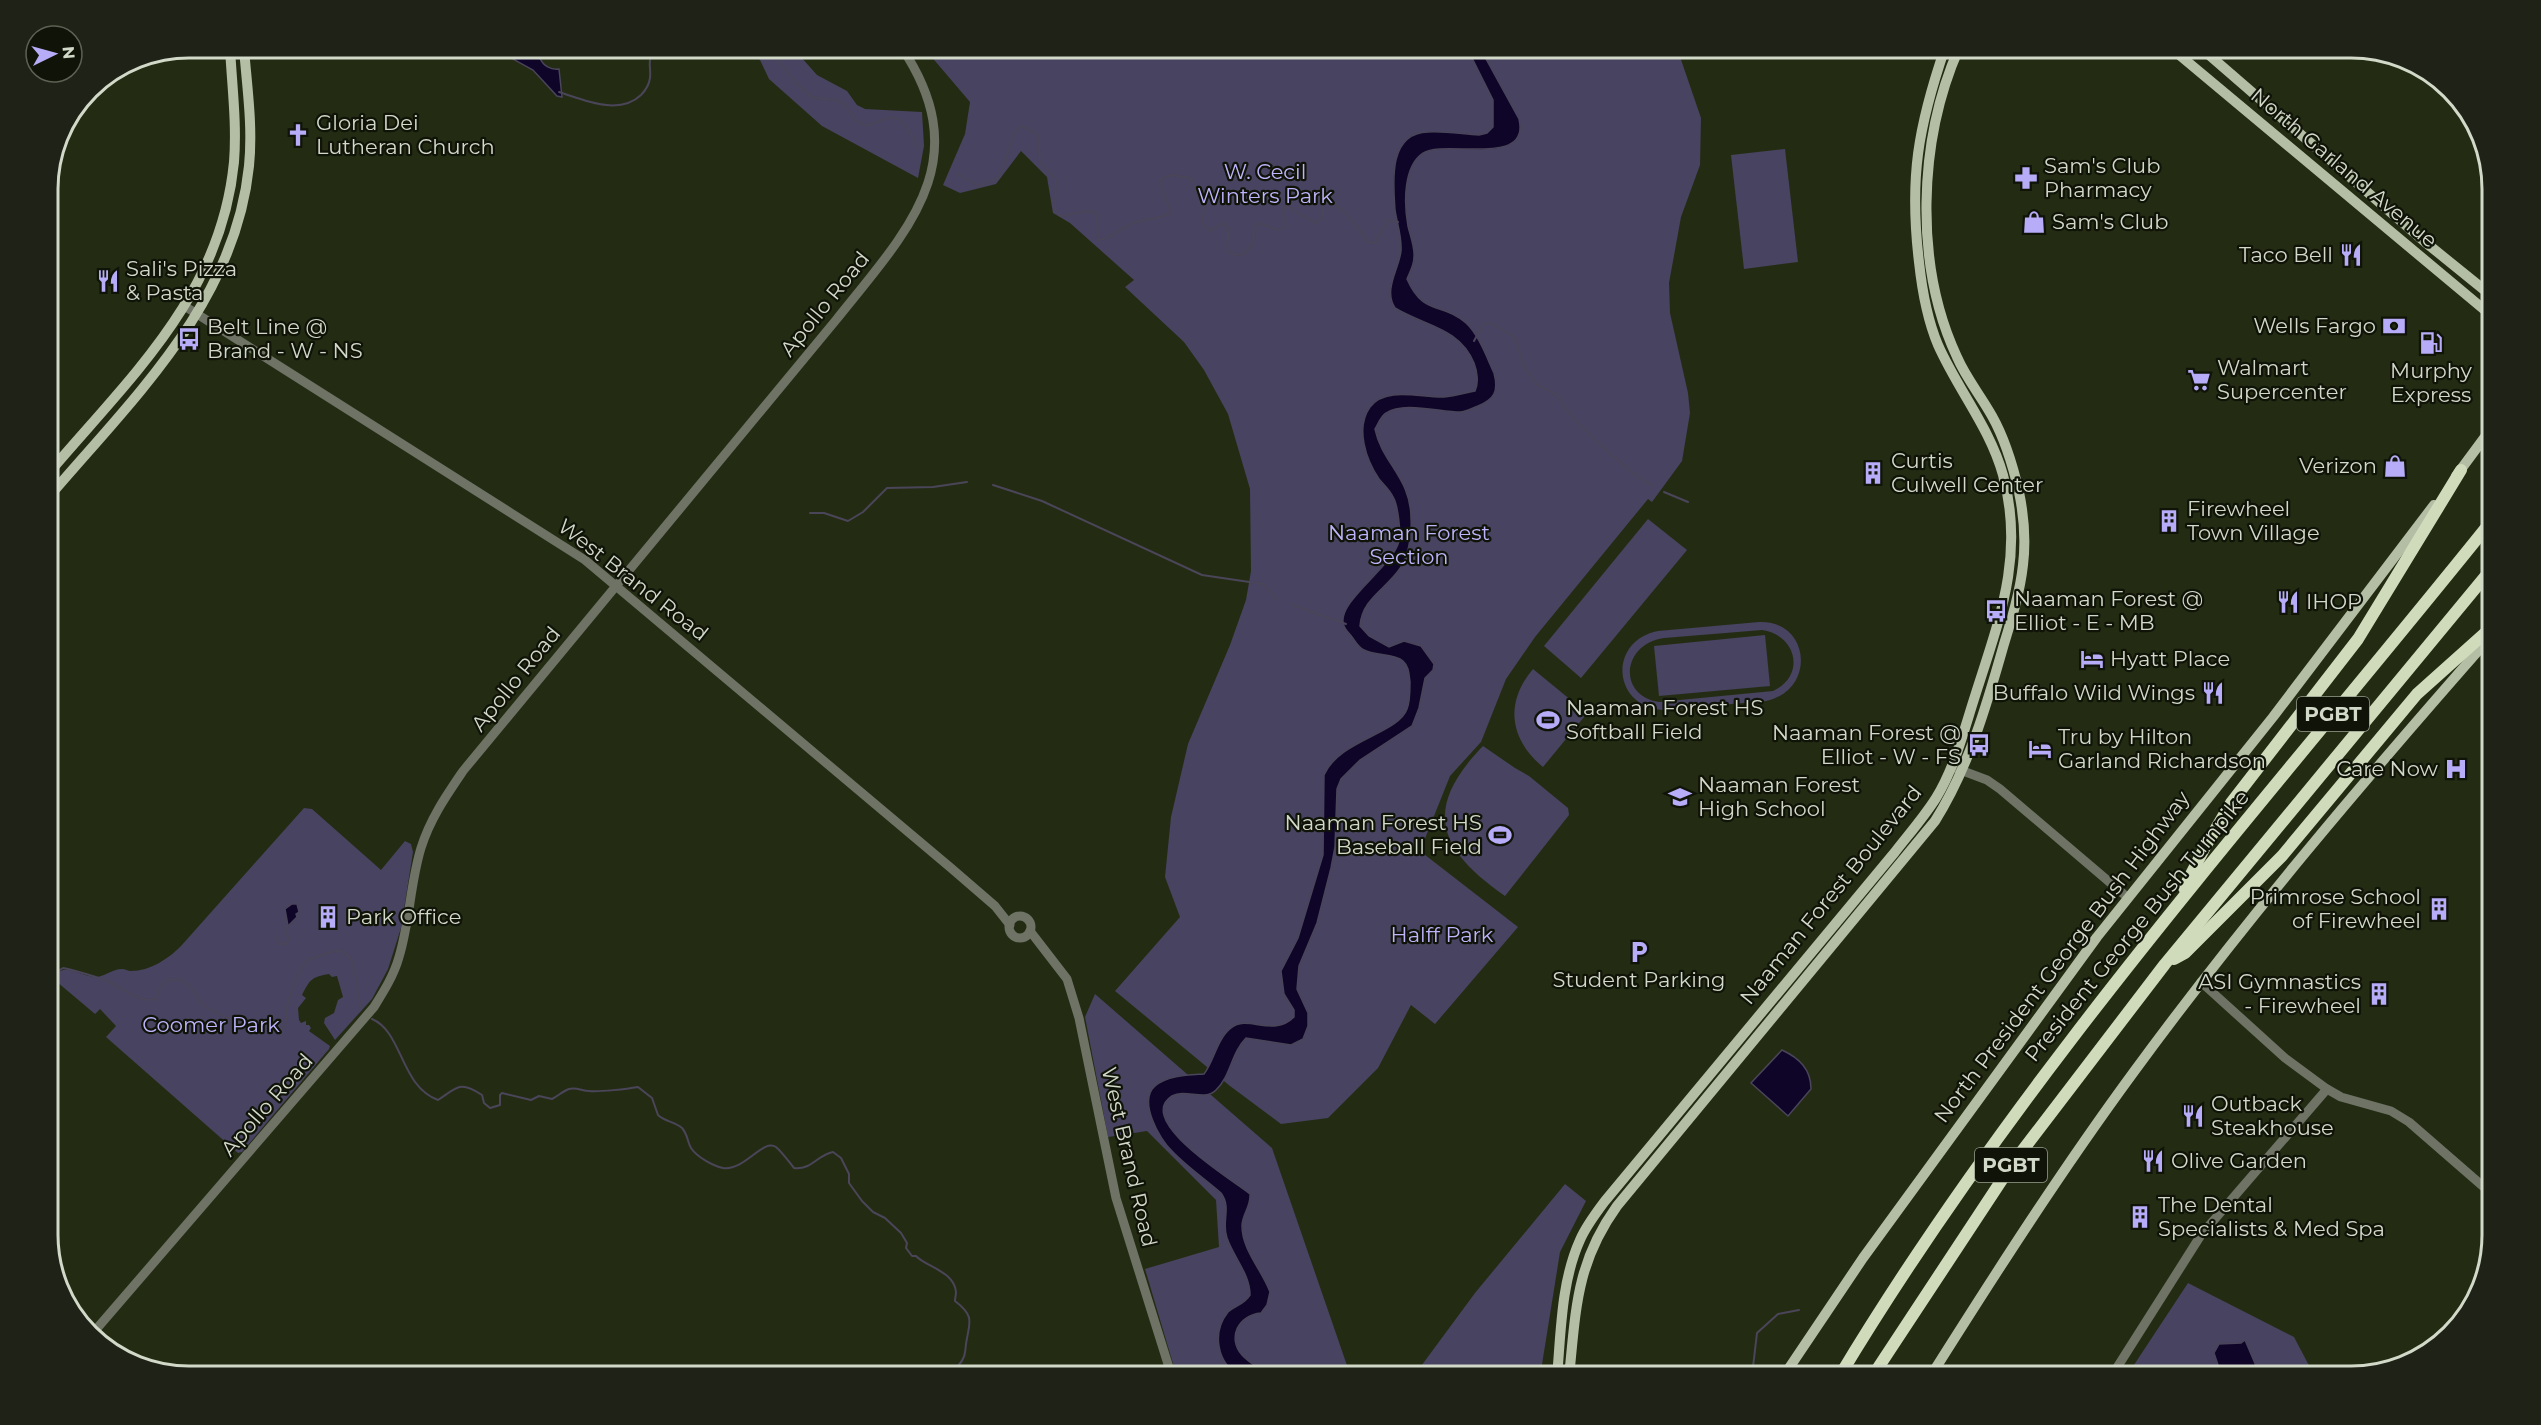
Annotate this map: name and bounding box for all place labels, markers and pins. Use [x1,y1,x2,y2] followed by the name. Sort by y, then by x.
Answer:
[316,110,495,159] place label: Gloria Dei Lutheran Church
[285,122,311,148] church icon: Gloria Dei Lutheran Church
[2044,153,2160,202] place label: Sam's Club Pharmacy
[2013,165,2039,191] pharmacy icon: Sam's Club Pharmacy
[2021,209,2047,235] shop icon: Sam's Club
[2052,209,2168,234] place label: Sam's Club
[2239,242,2333,267] place label: Taco Bell
[2338,242,2364,268] restaurant icon: Taco Bell
[126,256,237,305] place label: Sali's Pizza & Pasta
[95,268,121,294] restaurant icon: Sali's Pizza & Pasta
[2253,313,2376,338] place label: Wells Fargo
[2381,313,2407,339] bank icon: Wells Fargo
[207,314,363,363] place label: Belt Line @ Brand - W - NS
[176,326,202,352] bus stop icon: Belt Line @ Brand - W - NS
[2418,330,2444,356] fuel station icon: Murphy Express
[2217,355,2347,404] place label: Walmart Supercenter
[2390,358,2473,407] place label: Murphy Express
[2186,367,2212,393] supermarket icon: Walmart Supercenter
[1891,448,2043,497] place label: Curtis Culwell Center
[2299,453,2377,478] place label: Verizon
[2382,453,2408,479] shop icon: Verizon
[1860,460,1886,486] building icon: Curtis Culwell Center
[2187,496,2320,545] place label: Firewheel Town Village
[2156,508,2182,534] building icon: Firewheel Town Village
[2014,586,2203,635] place label: Naaman Forest @ Elliot - E - MB
[2275,589,2301,615] restaurant icon: IHOP
[2306,589,2362,614] place label: IHOP
[1983,598,2009,624] bus stop icon: Naaman Forest @ Elliot - E - MB
[2079,646,2105,672] hotel icon: Hyatt Place
[2110,646,2230,671] place label: Hyatt Place
[1993,680,2195,705] place label: Buffalo Wild Wings
[2200,680,2226,706] restaurant icon: Buffalo Wild Wings
[1566,695,1763,744] place label: Naaman Forest HS Softball Field
[1535,707,1561,733] sports icon: Naaman Forest HS Softball Field
[1772,720,1961,769] place label: Naaman Forest @ Elliot - W - FS
[2058,724,2266,773] place label: Tru by Hilton Garland Richardson
[1966,732,1992,758] bus stop icon: Naaman Forest @ Elliot - W - FS
[2027,736,2053,762] hotel icon: Tru by Hilton Garland Richardson
[2336,756,2439,781] place label: Care Now
[2443,756,2469,782] hospital icon: Care Now
[1698,772,1860,821] place label: Naaman Forest High School
[1667,784,1693,810] school or university icon: Naaman Forest High School
[1285,810,1482,859] place label: Naaman Forest HS Baseball Field
[1487,822,1513,848] sports icon: Naaman Forest HS Baseball Field
[2250,884,2421,933] place label: Primrose School of Firewheel
[2426,896,2452,922] building icon: Primrose School of Firewheel
[315,904,341,930] building icon: Park Office
[346,904,461,929] place label: Park Office
[1626,939,1652,965] parking icon: Student Parking
[1553,967,1725,992] place label: Student Parking
[2198,969,2361,1018] place label: ASI Gymnastics - Firewheel
[2366,981,2392,1007] building icon: ASI Gymnastics - Firewheel
[2211,1091,2334,1140] place label: Outback Steakhouse
[2180,1103,2206,1129] restaurant icon: Outback Steakhouse
[2140,1148,2166,1174] restaurant icon: Olive Garden
[2171,1148,2307,1173] place label: Olive Garden
[2158,1192,2385,1241] place label: The Dental Specialists & Med Spa
[2127,1204,2153,1230] building icon: The Dental Specialists & Med Spa

